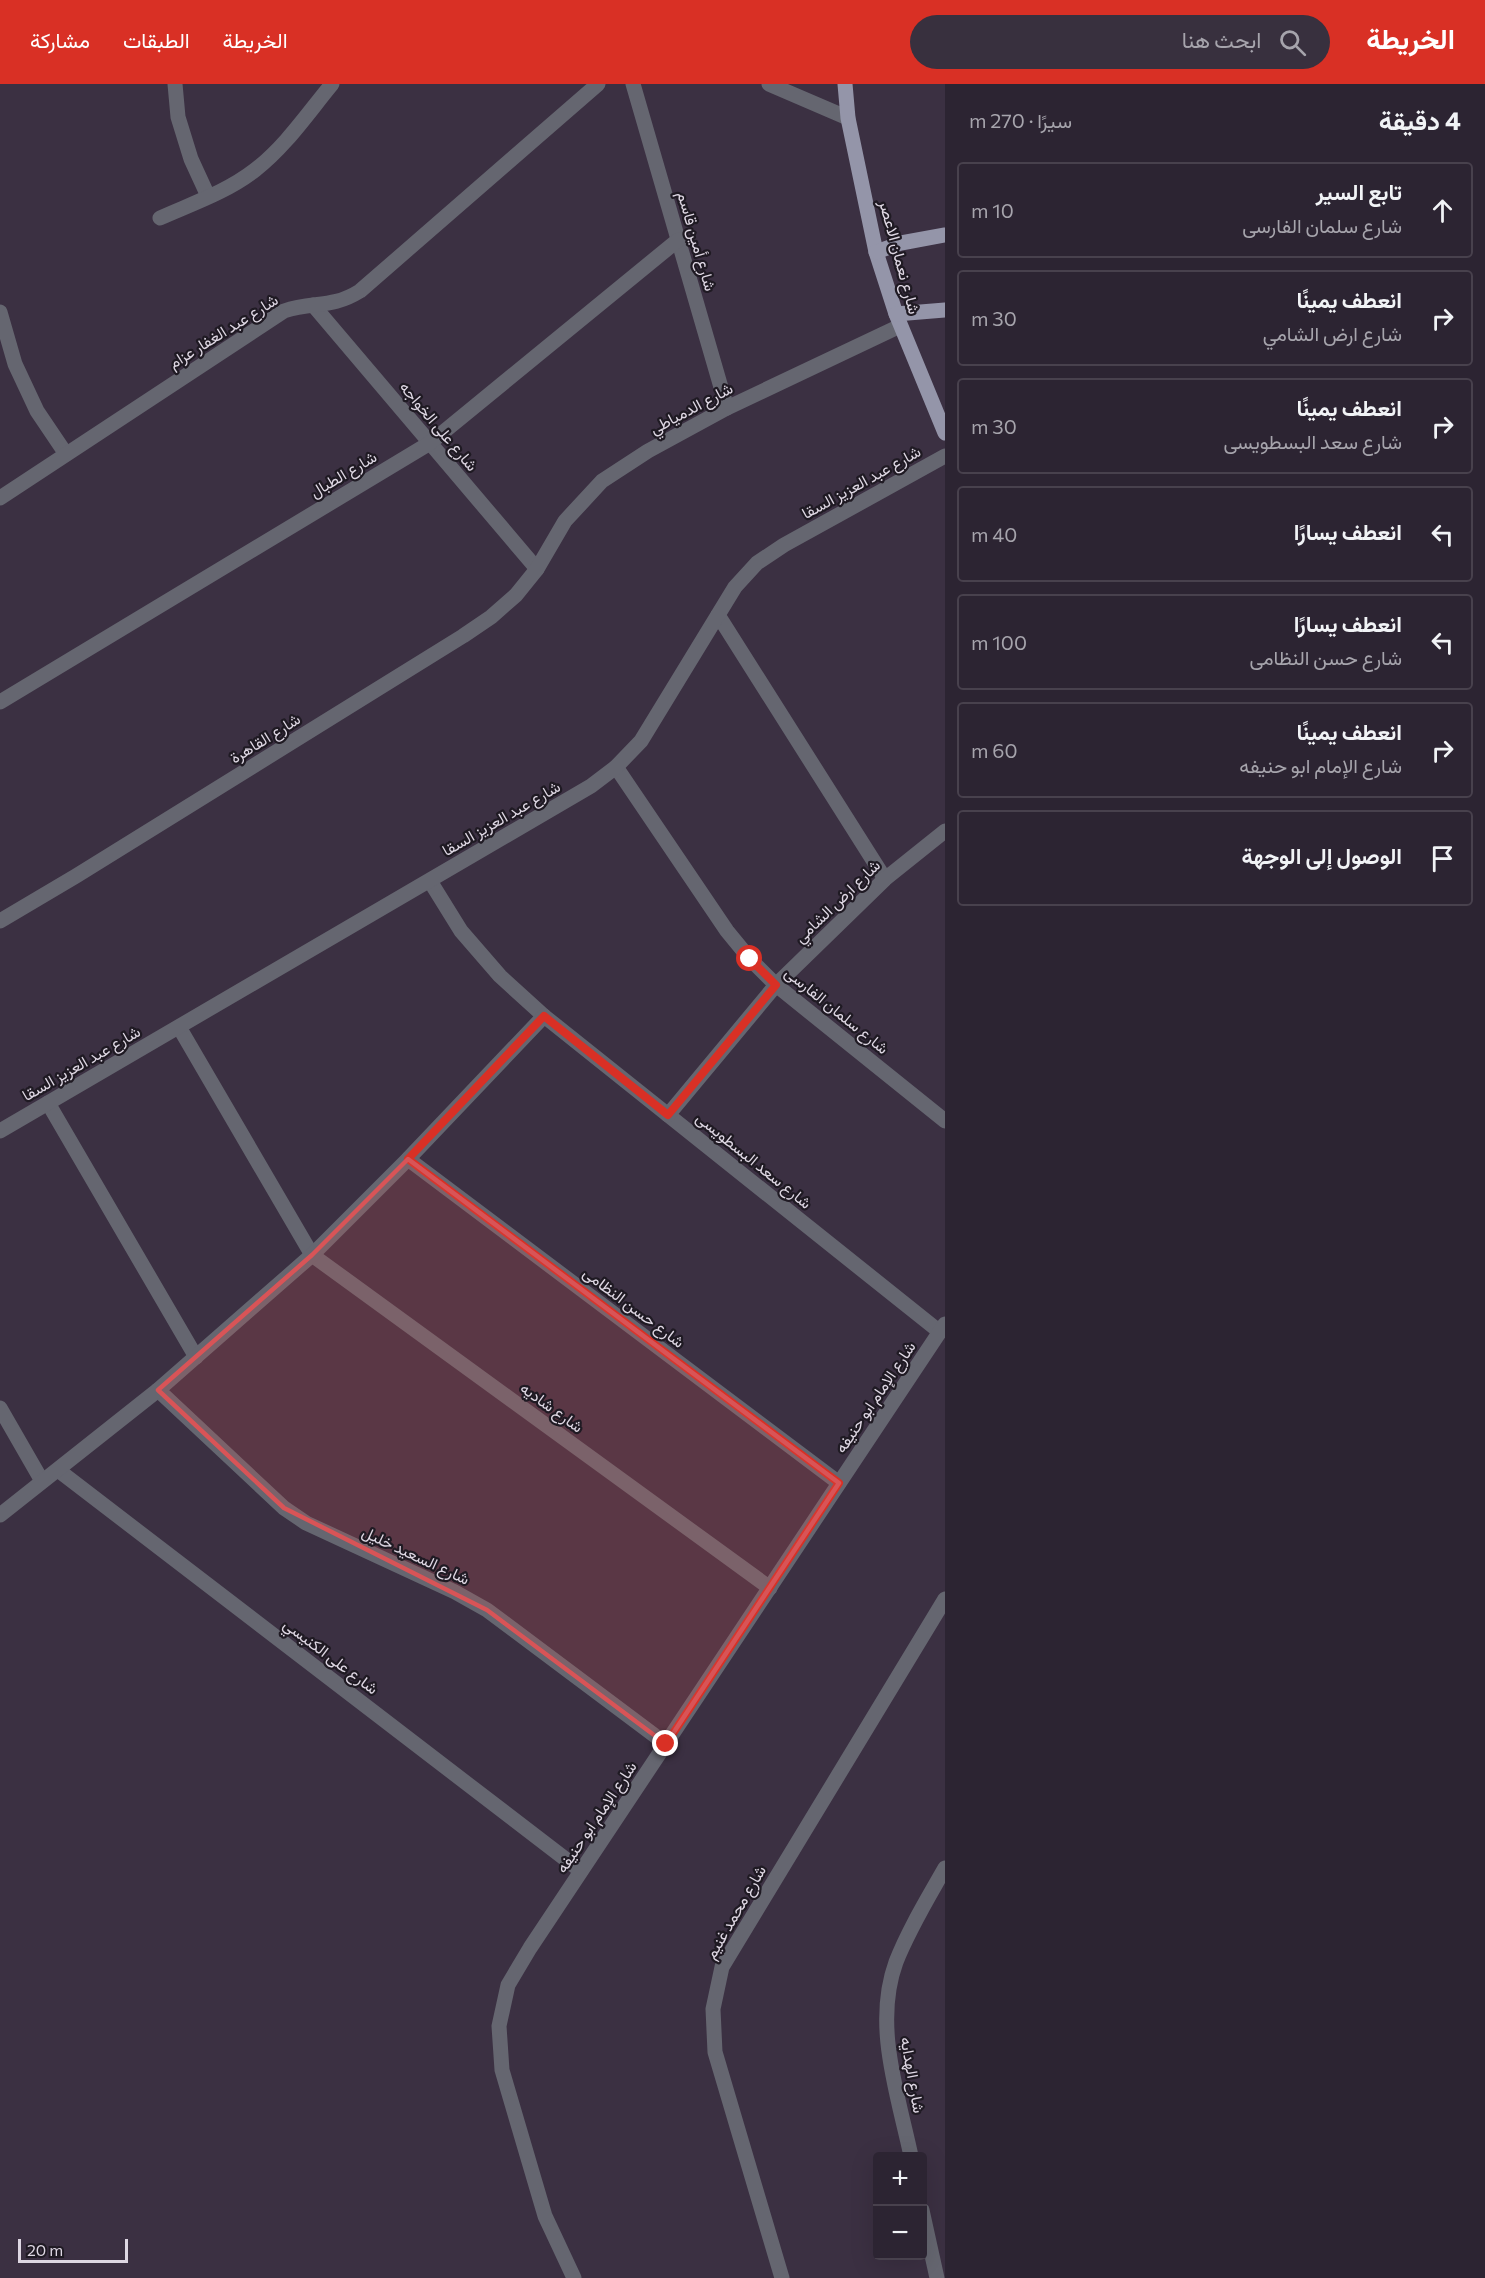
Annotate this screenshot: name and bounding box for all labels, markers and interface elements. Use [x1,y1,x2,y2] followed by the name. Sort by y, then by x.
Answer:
[910,15,1330,69] search box
[1366,21,1455,55] text: الخريطة
[1182,26,1261,53] text: ابحث هنا
[1276,26,1309,59] icon: search
[30,27,90,52] text: مشاركة
[123,27,190,52] text: الطبقات
[223,27,288,52] text: الخريطة
[1379,104,1461,135] text: 4 دقيقة
[969,108,1072,132] text: سيرًا · 270 m
[1316,178,1402,205] text: تابع السير
[671,189,721,294] street label: شارع أمين قاسم
[1426,194,1459,227] icon: ahead
[873,197,925,317] street label: شارع نعمان الاعصر
[971,198,1014,222] text: 10 m
[1242,213,1402,237] text: شارع سلمان الفارسى
[1296,286,1402,313] text: انعطف يمينًا
[164,289,283,374] street label: شارع عبد الغفار عزام
[1426,302,1459,335] icon: right
[971,306,1017,330] text: 30 m
[1263,321,1402,345] text: شارع ارض الشامي
[394,377,482,476] street label: شارع على الخواجه
[646,378,738,442] street label: شارع الدمياطي
[1296,394,1402,421] text: انعطف يمينًا
[1426,410,1459,443] icon: right
[971,414,1017,438] text: 30 m
[1224,429,1402,453] text: شارع سعد البسطويسى
[798,441,925,525] street label: شارع عبد العزيز السقا
[306,446,381,503] street label: شارع الطبال
[1294,518,1402,545] text: انعطف يسارًا
[1426,518,1459,551] icon: left
[971,522,1017,546] text: 40 m
[1294,610,1402,637] text: انعطف يسارًا
[1426,626,1459,659] icon: left
[971,630,1027,654] text: 100 m
[1250,645,1402,669] text: شارع حسن النظامى
[226,709,305,769] street label: شارع القاهرة
[1296,718,1402,745] text: انعطف يمينًا
[1426,734,1459,767] icon: right
[971,738,1018,762] text: 60 m
[1239,753,1402,777] text: شارع الإمام ابو حنيفه
[438,776,565,862] street label: شارع عبد العزيز السقا
[1242,842,1402,869] text: الوصول إلى الوجهة
[1426,842,1459,875] icon: arrive
[790,855,887,950] street label: شارع ارض الشامي
[736,945,762,971] route start
[780,962,893,1060] street label: شارع سلمان الفارسى
[18,1021,145,1107] street label: شارع عبد العزيز السقا
[691,1107,816,1214] street label: شارع سعد البسطويسى
[578,1262,689,1353] street label: شارع حسن النظامى
[830,1337,921,1458] street label: شارع الإمام ابو حنيفه
[515,1377,587,1438] street label: شارع شاديه
[358,1521,473,1590] street label: شارع السعيد خليل
[277,1614,382,1701] street label: شارع على الكنيسي
[652,1730,678,1756] route end
[551,1757,642,1878] street label: شارع الإمام ابو حنيفه
[700,1861,772,1964] street label: شارع محمد غنيم
[894,2035,930,2115] street label: شارع الهدايه
[873,2152,927,2260] map controls
[873,2152,927,2206] button: +
[873,2206,927,2260] button: −
[18,2236,128,2264] scale bar
[27,2240,63,2259] text: 20 m

